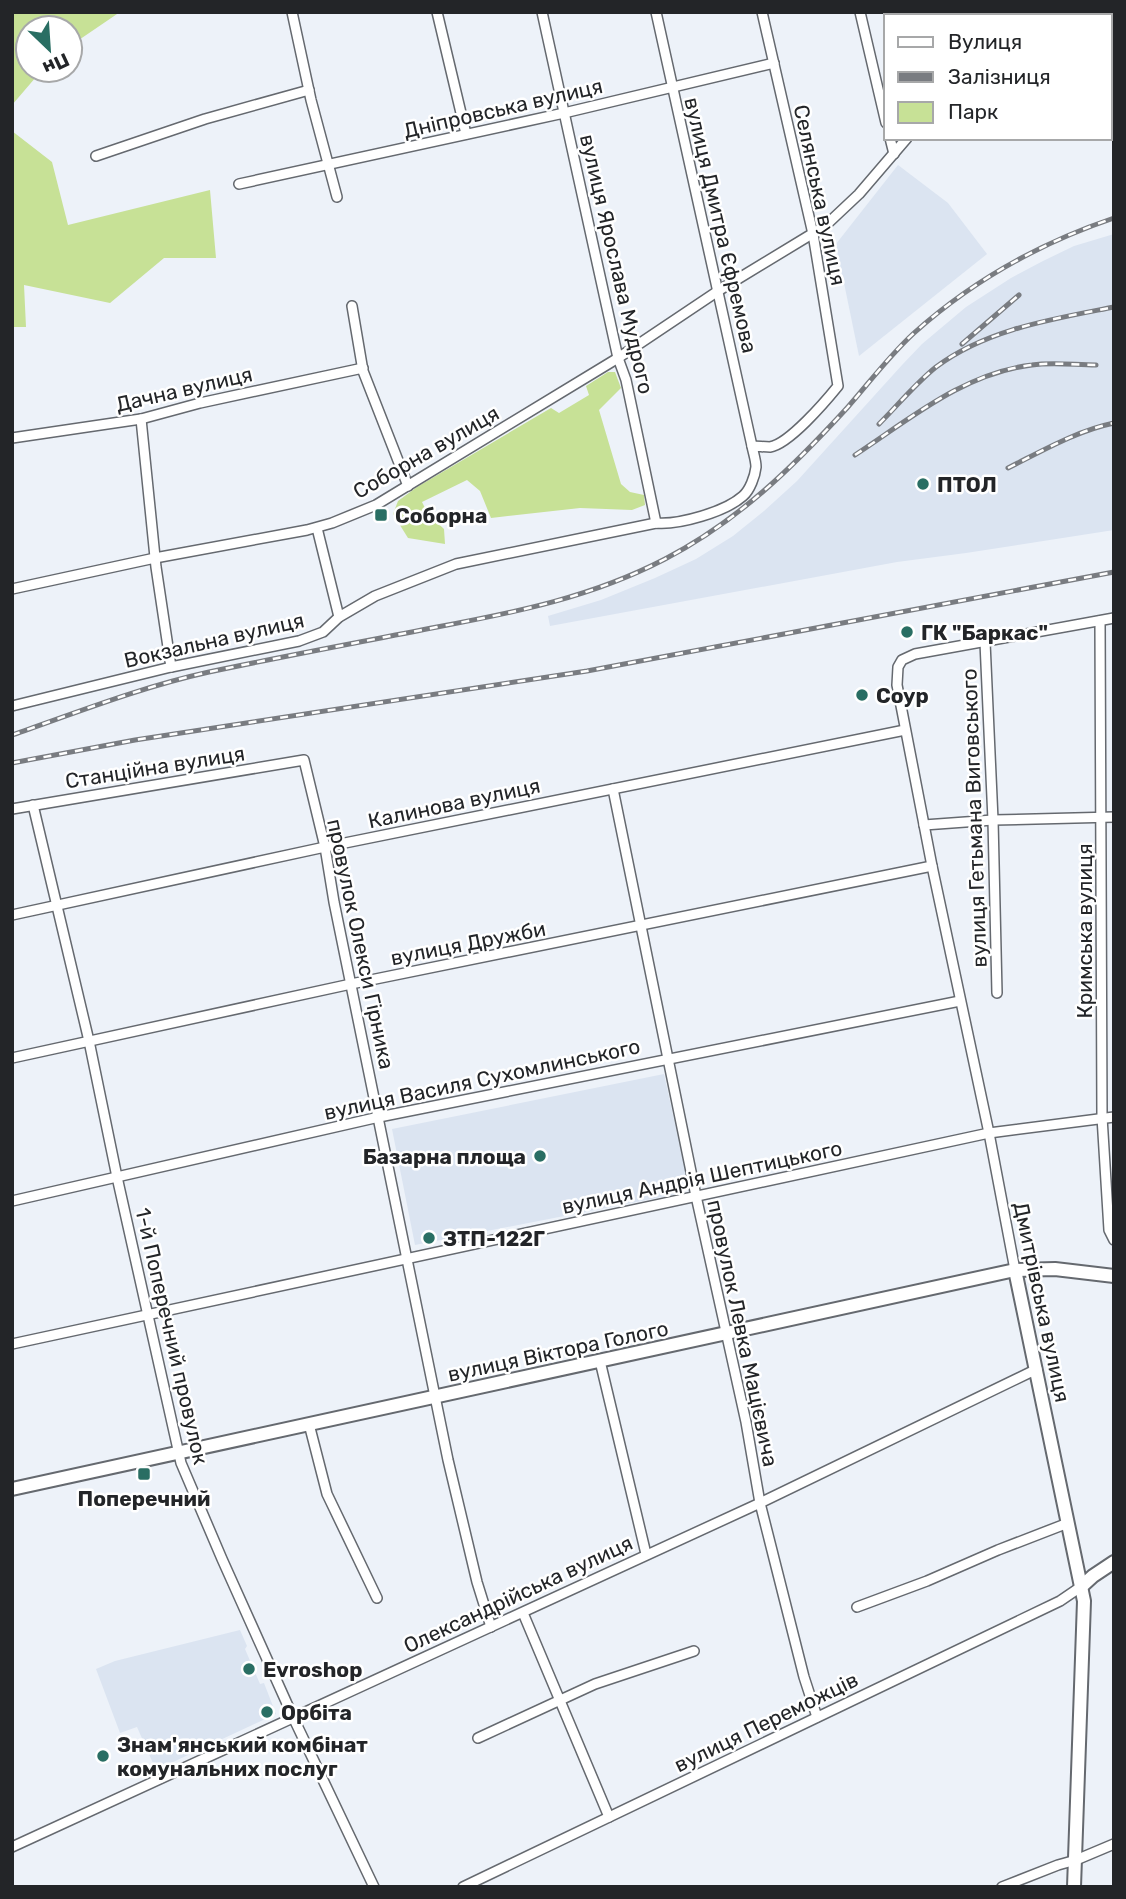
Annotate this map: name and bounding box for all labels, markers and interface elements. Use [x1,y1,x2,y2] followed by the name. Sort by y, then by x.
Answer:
[14,14,84,84] north arrow
[884,14,1112,140] legend
[948,29,1022,54] text: Вулиця
[39,48,73,80] text: Пн
[948,64,1051,89] text: Залізниця
[401,73,605,143] street label: Дніпровська вулиця
[679,95,763,355] street label: вулиця Дмитра Єфремова
[948,99,998,124] text: Парк
[789,102,851,288] street label: Селянська вулиця
[575,132,659,396] street label: вулиця Ярослава Мудрого
[113,361,255,417] street label: Дачна вулиця
[349,400,503,504] street label: Соборна вулиця
[937,472,997,497] place label: ПТОЛ
[915,476,931,492] marker: ПТОЛ
[395,503,487,528] place label: Соборна
[373,507,389,523] marker: Соборна
[122,607,306,673] street label: Вокзальна вулиця
[921,620,1048,645] place label: ГК "Баркас"
[899,624,915,640] marker: ГК "Баркас"
[956,668,992,968] street label: вулиця Гетьмана Виговського
[876,683,929,708] place label: Соур
[854,687,870,703] marker: Соур
[63,740,247,794] street label: Станційна вулиця
[366,773,542,833] street label: Калинова вулиця
[322,816,400,1072] street label: провулок Олекси Гірника
[1072,843,1097,1019] street label: Кримська вулиця
[388,916,548,970] street label: вулиця Дружби
[322,1033,642,1125] street label: вулиця Василя Сухомлинського
[560,1135,844,1219] street label: вулиця Андрія Шептицького
[363,1144,526,1169] place label: Базарна площа
[532,1148,548,1164] marker: Базарна площа
[702,1197,784,1469] street label: провулок Левка Мацієвича
[1009,1200,1075,1404] street label: Дмитрівська вулиця
[130,1205,214,1467] street label: 1-й Поперечний провулок
[443,1226,545,1251] place label: ЗТП-122Г
[421,1230,437,1246] marker: ЗТП-122Г
[445,1315,671,1387] street label: вулиця Віктора Голого
[136,1466,152,1482] marker: Поперечний
[78,1486,210,1511] place label: Поперечний
[400,1530,636,1658] street label: Олександрійська вулиця
[263,1657,362,1682] place label: Evroshop
[241,1661,257,1677] marker: Evroshop
[670,1667,862,1777] street label: вулиця Переможців
[281,1700,352,1725] place label: Орбіта
[259,1704,275,1720] marker: Орбіта
[117,1732,368,1781] place label: Знам'янський комбінат комунальних послуг
[95,1748,111,1764] marker: Знам'янський комбінат комунальних послуг

